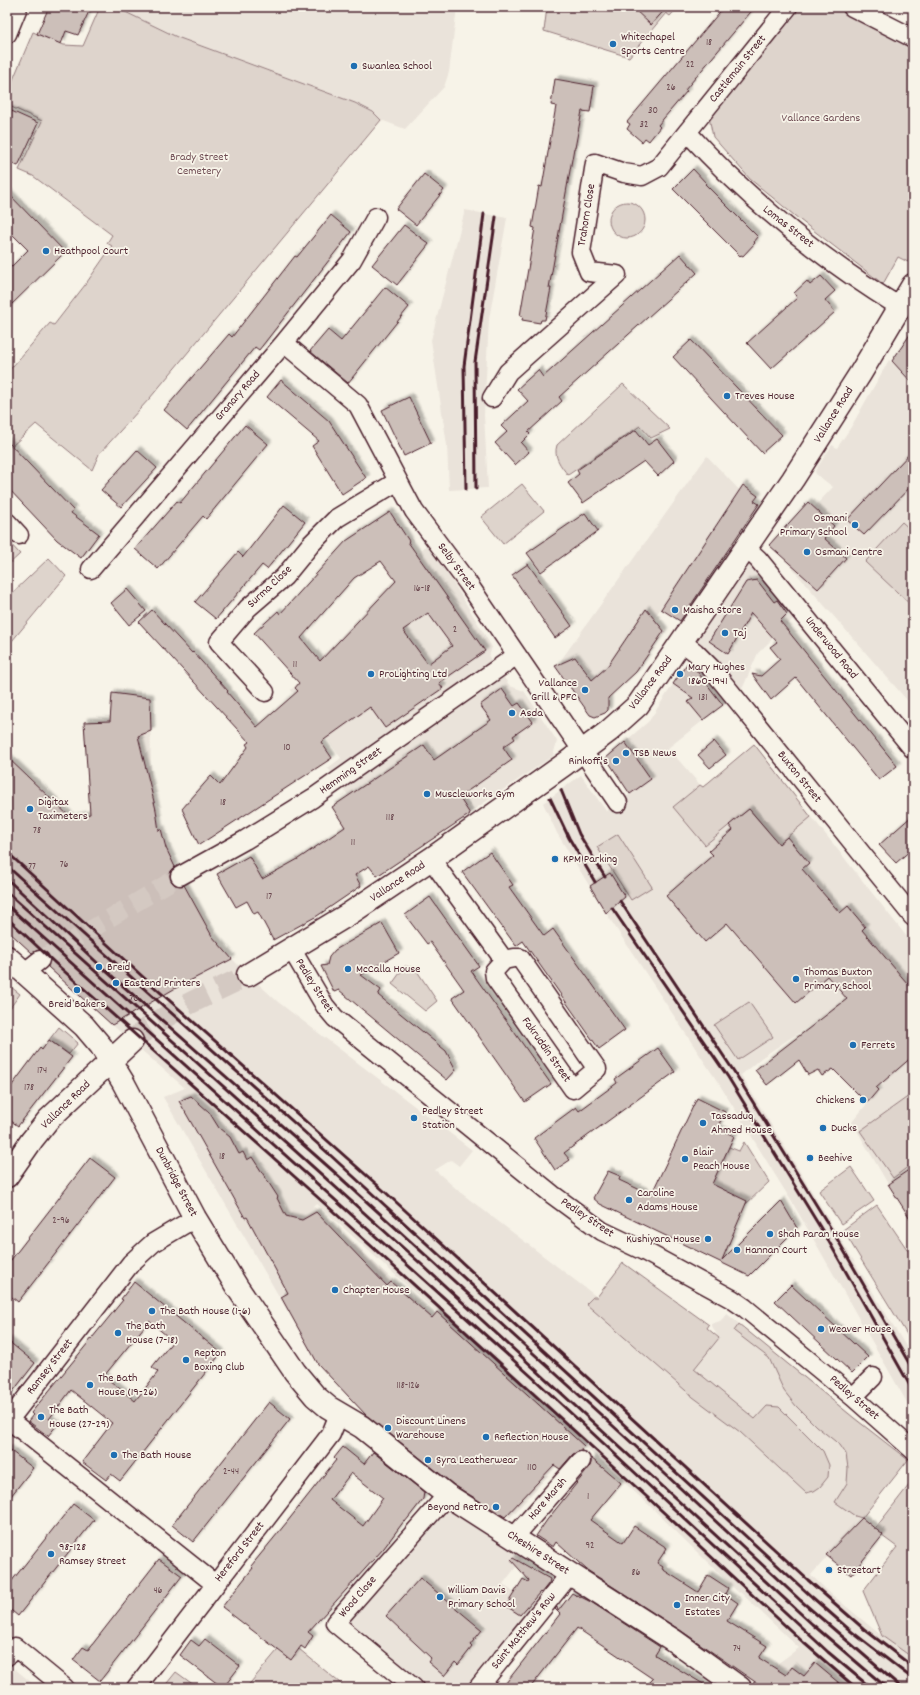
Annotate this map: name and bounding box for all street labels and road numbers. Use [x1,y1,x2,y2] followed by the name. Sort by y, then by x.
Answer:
[705,31,771,106] street label: Castlemain Street
[574,183,600,247] street label: Trahorn Close
[759,201,818,253] street label: Lomas Street
[211,367,265,425] street label: Granary Road
[810,384,858,446] street label: Vallance Road
[433,540,479,595] street label: Selby Street
[244,562,296,612] street label: Surma Close
[801,613,861,683] street label: Underwood Road
[625,652,677,714] street label: Vallance Road
[316,743,386,799] street label: Hemming Street
[773,747,826,807] street label: Buxton Street
[367,857,429,907] street label: Vallance Road
[291,956,338,1017] street label: Pedley Street
[517,1014,575,1087] street label: Fakruddin Street
[37,1077,95,1133] street label: Vallance Road
[150,1144,202,1220] street label: Dunbridge Street
[557,1194,618,1242] street label: Pedley Street
[23,1335,78,1399] street label: Ramsey Street
[825,1371,883,1425] street label: Pedley Street
[525,1474,571,1524] street label: Hare Marsh
[211,1518,269,1586] street label: Hereford Street
[504,1527,573,1580] street label: Cheshire Street
[335,1572,381,1622] street label: Wood Close
[488,1589,561,1673] street label: Saint Matthew's Row

